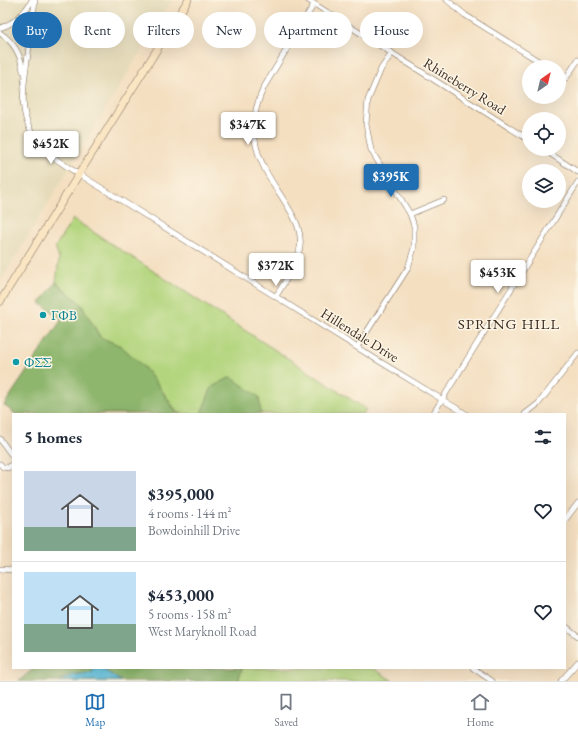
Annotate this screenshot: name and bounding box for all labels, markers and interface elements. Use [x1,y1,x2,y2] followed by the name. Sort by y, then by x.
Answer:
[12,12,62,48] chip: Buy
[70,12,125,48] chip: Rent
[133,12,194,48] chip: Filters
[202,12,256,48] chip: New
[264,12,352,48] chip: Apartment
[360,12,423,48] chip: House
[420,54,510,119] street label: Rhineberry Road
[522,60,566,104] north arrow
[522,60,566,208] map controls
[220,112,276,146] pin: $347K
[522,112,566,156] button: locate
[230,116,266,133] text: $347K
[23,131,79,165] pin: $452K
[33,135,69,152] text: $452K
[363,164,419,198] pin: $395K
[522,164,566,208] button: layers
[373,168,409,185] text: $395K
[248,253,304,287] pin: $372K
[258,257,294,274] text: $372K
[470,260,526,294] pin: $453K
[480,264,516,281] text: $453K
[318,304,403,366] street label: Hillendale Drive
[51,306,77,324] place label: ΓΦB
[38,310,48,320] marker: ΓΦB
[458,314,560,333] district label: SPRING HILL
[24,353,52,371] place label: ΦΣΣ
[11,357,21,367] marker: ΦΣΣ
[24,426,82,448] text: 5 homes
[532,426,554,448] icon: filters
[148,483,214,505] text: $395,000
[56,487,104,535] icon: home
[532,500,554,522] icon: heart
[148,505,232,522] text: 4 rooms · 144 m²
[148,522,240,539] text: Bowdoinhill Drive
[148,584,214,606] text: $453,000
[56,588,104,636] icon: home
[532,601,554,623] icon: heart
[148,606,232,623] text: 5 rooms · 158 m²
[148,623,257,640] text: West Maryknoll Road
[84,691,106,729] tab: Map
[275,691,298,729] tab: Saved
[467,691,494,729] tab: Home

